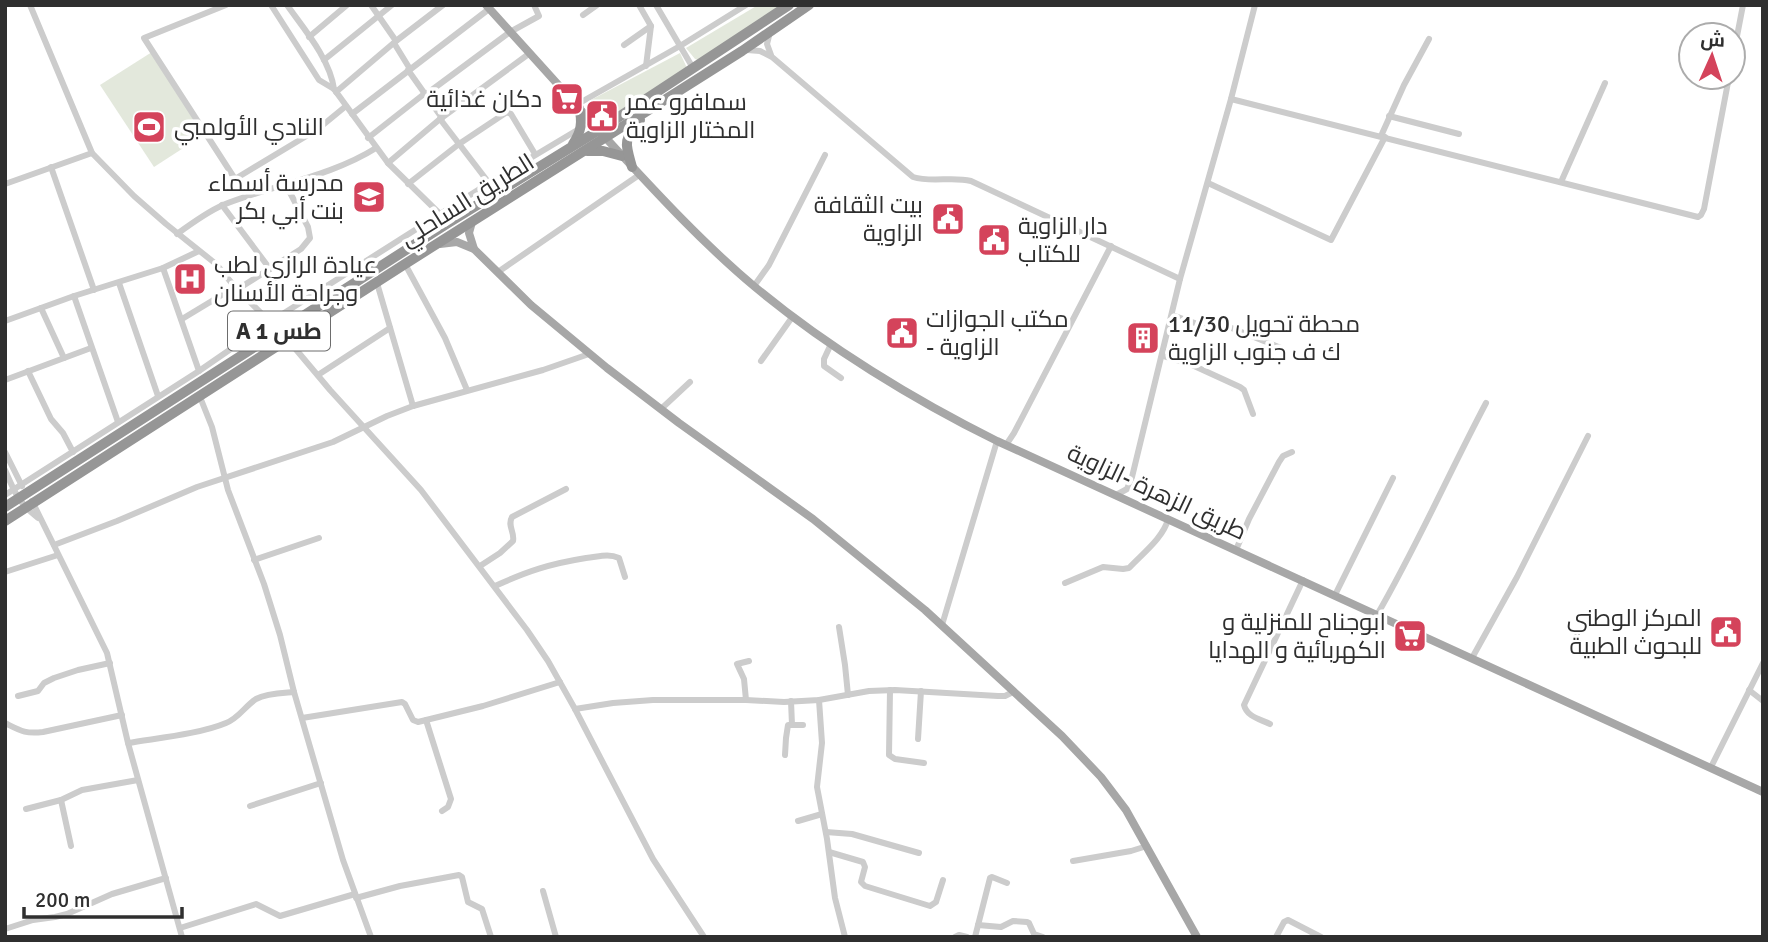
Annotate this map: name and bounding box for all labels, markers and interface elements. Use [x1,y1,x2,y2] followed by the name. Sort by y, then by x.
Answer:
[1677,21,1747,91] north arrow
[1700,27,1726,53] text: ش
[548,80,586,118] supermarket icon: دكان غذائية
[426,84,542,114] place label: دكان غذائية
[624,87,756,145] place label: سمافرو عمر المختار الزاوية
[583,97,621,135] public building icon: سمافرو عمر المختار الزاوية
[130,108,168,146] sports icon: النادي الأولمبي
[174,112,324,146] place label: النادي الأولمبي
[394,147,542,257] street label: الطريق الساحلي
[208,167,344,230] place label: مدرسة أسماء بنت أبي بكر
[350,178,388,216] school or university icon: مدرسة أسماء بنت أبي بكر
[814,190,923,248] place label: بيت الثقافة الزاوية
[929,200,967,238] public building icon: بيت الثقافة الزاوية
[1018,211,1108,269] place label: دار الزاوية للكتاب
[975,221,1013,259] public building icon: دار الزاوية للكتاب
[214,250,377,308] place label: عيادة الرازي لطب وجراحة الأسنان
[171,260,209,298] hospital icon: عيادة الرازي لطب وجراحة الأسنان
[926,304,1069,362] place label: مكتب الجوازات - الزاوية
[1168,309,1360,367] place label: محطة تحويل 11/30 ك ف جنوب الزاوية
[228,312,330,350] road number: A 1 طس
[883,314,921,352] public building icon: مكتب الجوازات - الزاوية
[1124,319,1162,357] building icon: محطة تحويل 11/30 ك ف جنوب الزاوية
[1063,437,1251,547] street label: طريق الزهرة -الزاوية
[1567,603,1702,661] place label: المركز الوطني للبحوث الطبية
[1208,607,1386,665] place label: ابوجناح للمنزلية و الكهربائية و الهدايا
[1707,613,1745,651] public building icon: المركز الوطني للبحوث الطبية
[1391,617,1429,655] supermarket icon: ابوجناح للمنزلية و الكهربائية و الهدايا
[24,876,182,920] scale bar
[35,887,90,913] text: 200 m

